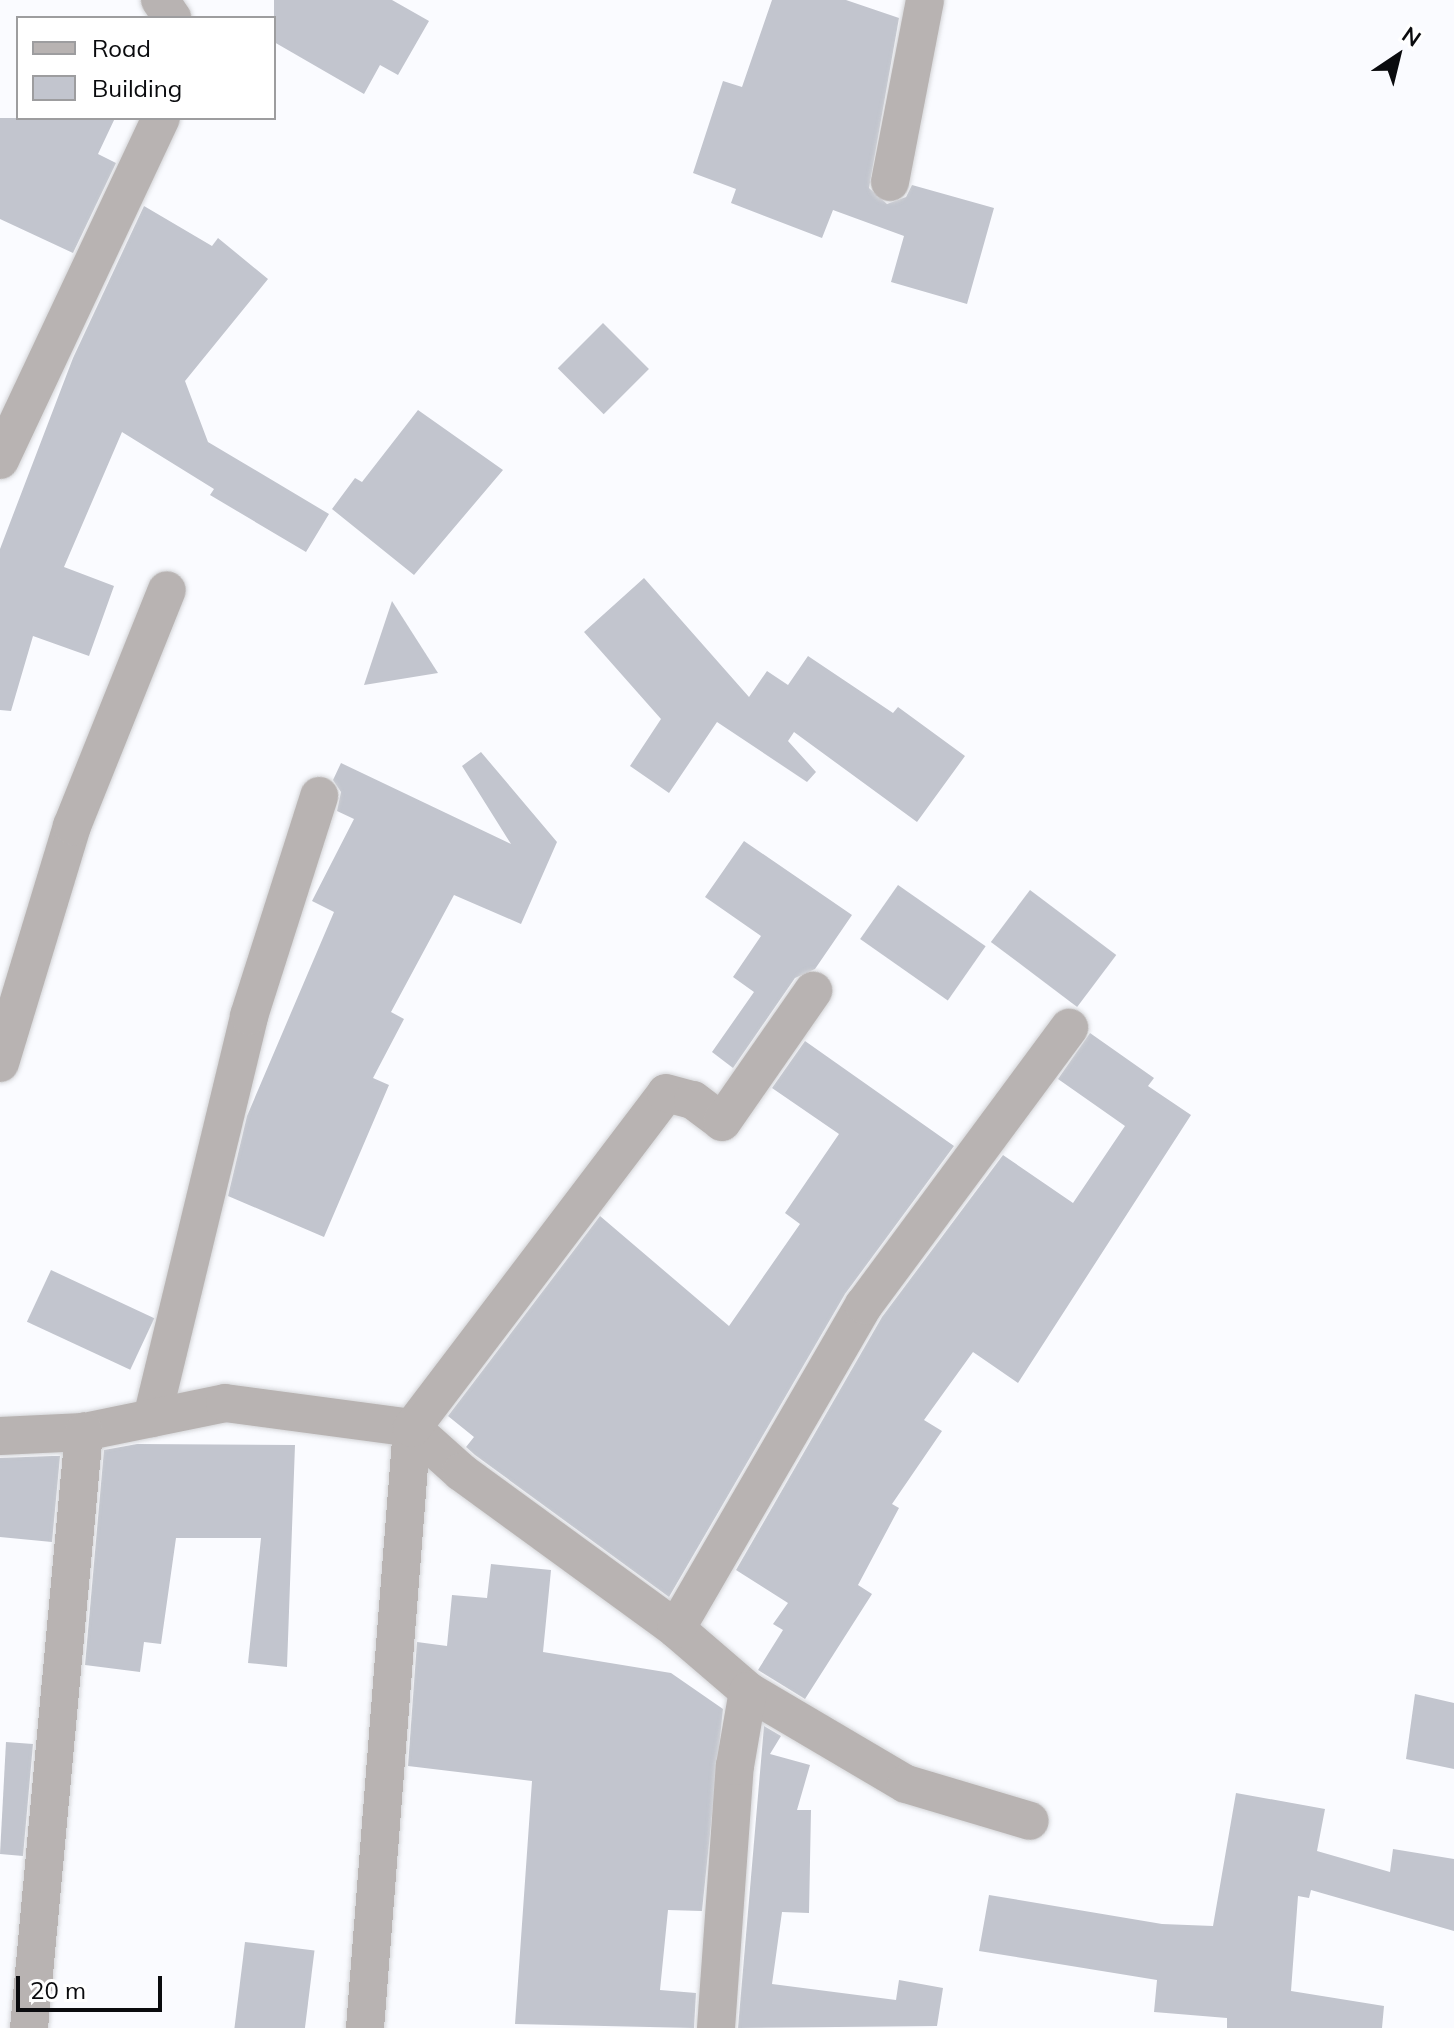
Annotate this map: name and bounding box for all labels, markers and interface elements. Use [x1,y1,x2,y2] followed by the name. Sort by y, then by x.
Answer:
[16,16,276,120] legend
[1358,16,1438,96] north arrow
[1397,20,1427,53] text: N
[92,33,151,63] text: Road
[92,73,182,103] text: Building
[20,1960,166,2010] scale bar
[30,1975,86,2005] text: 20 m

